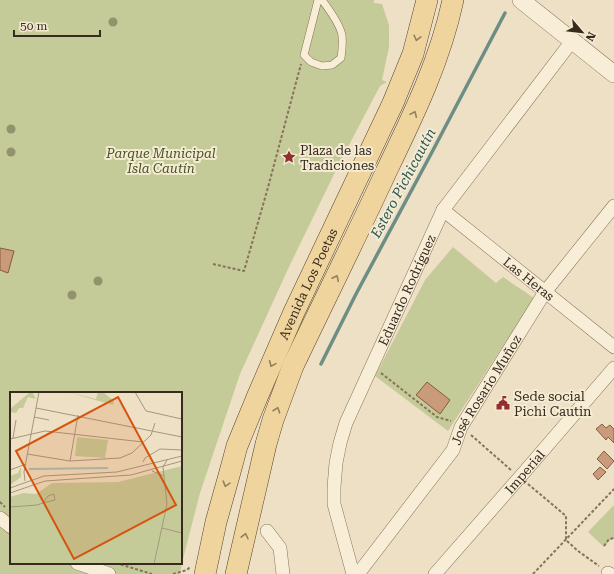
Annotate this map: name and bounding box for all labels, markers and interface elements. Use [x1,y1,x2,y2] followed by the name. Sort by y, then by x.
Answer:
[14,12,100,38] scale bar
[562,12,602,52] north arrow
[20,19,47,33] text: 50 m
[582,30,598,44] text: N
[414,35,422,41] one-way arrow
[409,111,417,119] one-way arrow
[367,125,439,241] water label: Estero Pichicautín
[300,143,374,173] place label: Plaza de las Tradiciones
[105,146,216,176] park label: Parque Municipal Isla Cautín
[281,149,297,165] place icon: Plaza de las Tradiciones
[276,226,341,342] street label: Avenida Los Poetas
[375,232,439,348] street label: Eduardo Rodríguez
[500,254,557,304] street label: Las Heras
[331,274,338,282] one-way arrow
[448,332,524,447] street label: José Rosario Muñoz
[268,361,276,368] one-way arrow
[514,389,592,419] place label: Sede social Pichi Cautin
[10,392,182,564] inset map
[495,395,511,411] public building icon: Sede social Pichi Cautin
[272,407,280,414] one-way arrow
[502,447,548,497] street label: Imperial
[222,480,231,487] one-way arrow
[240,533,249,540] one-way arrow

